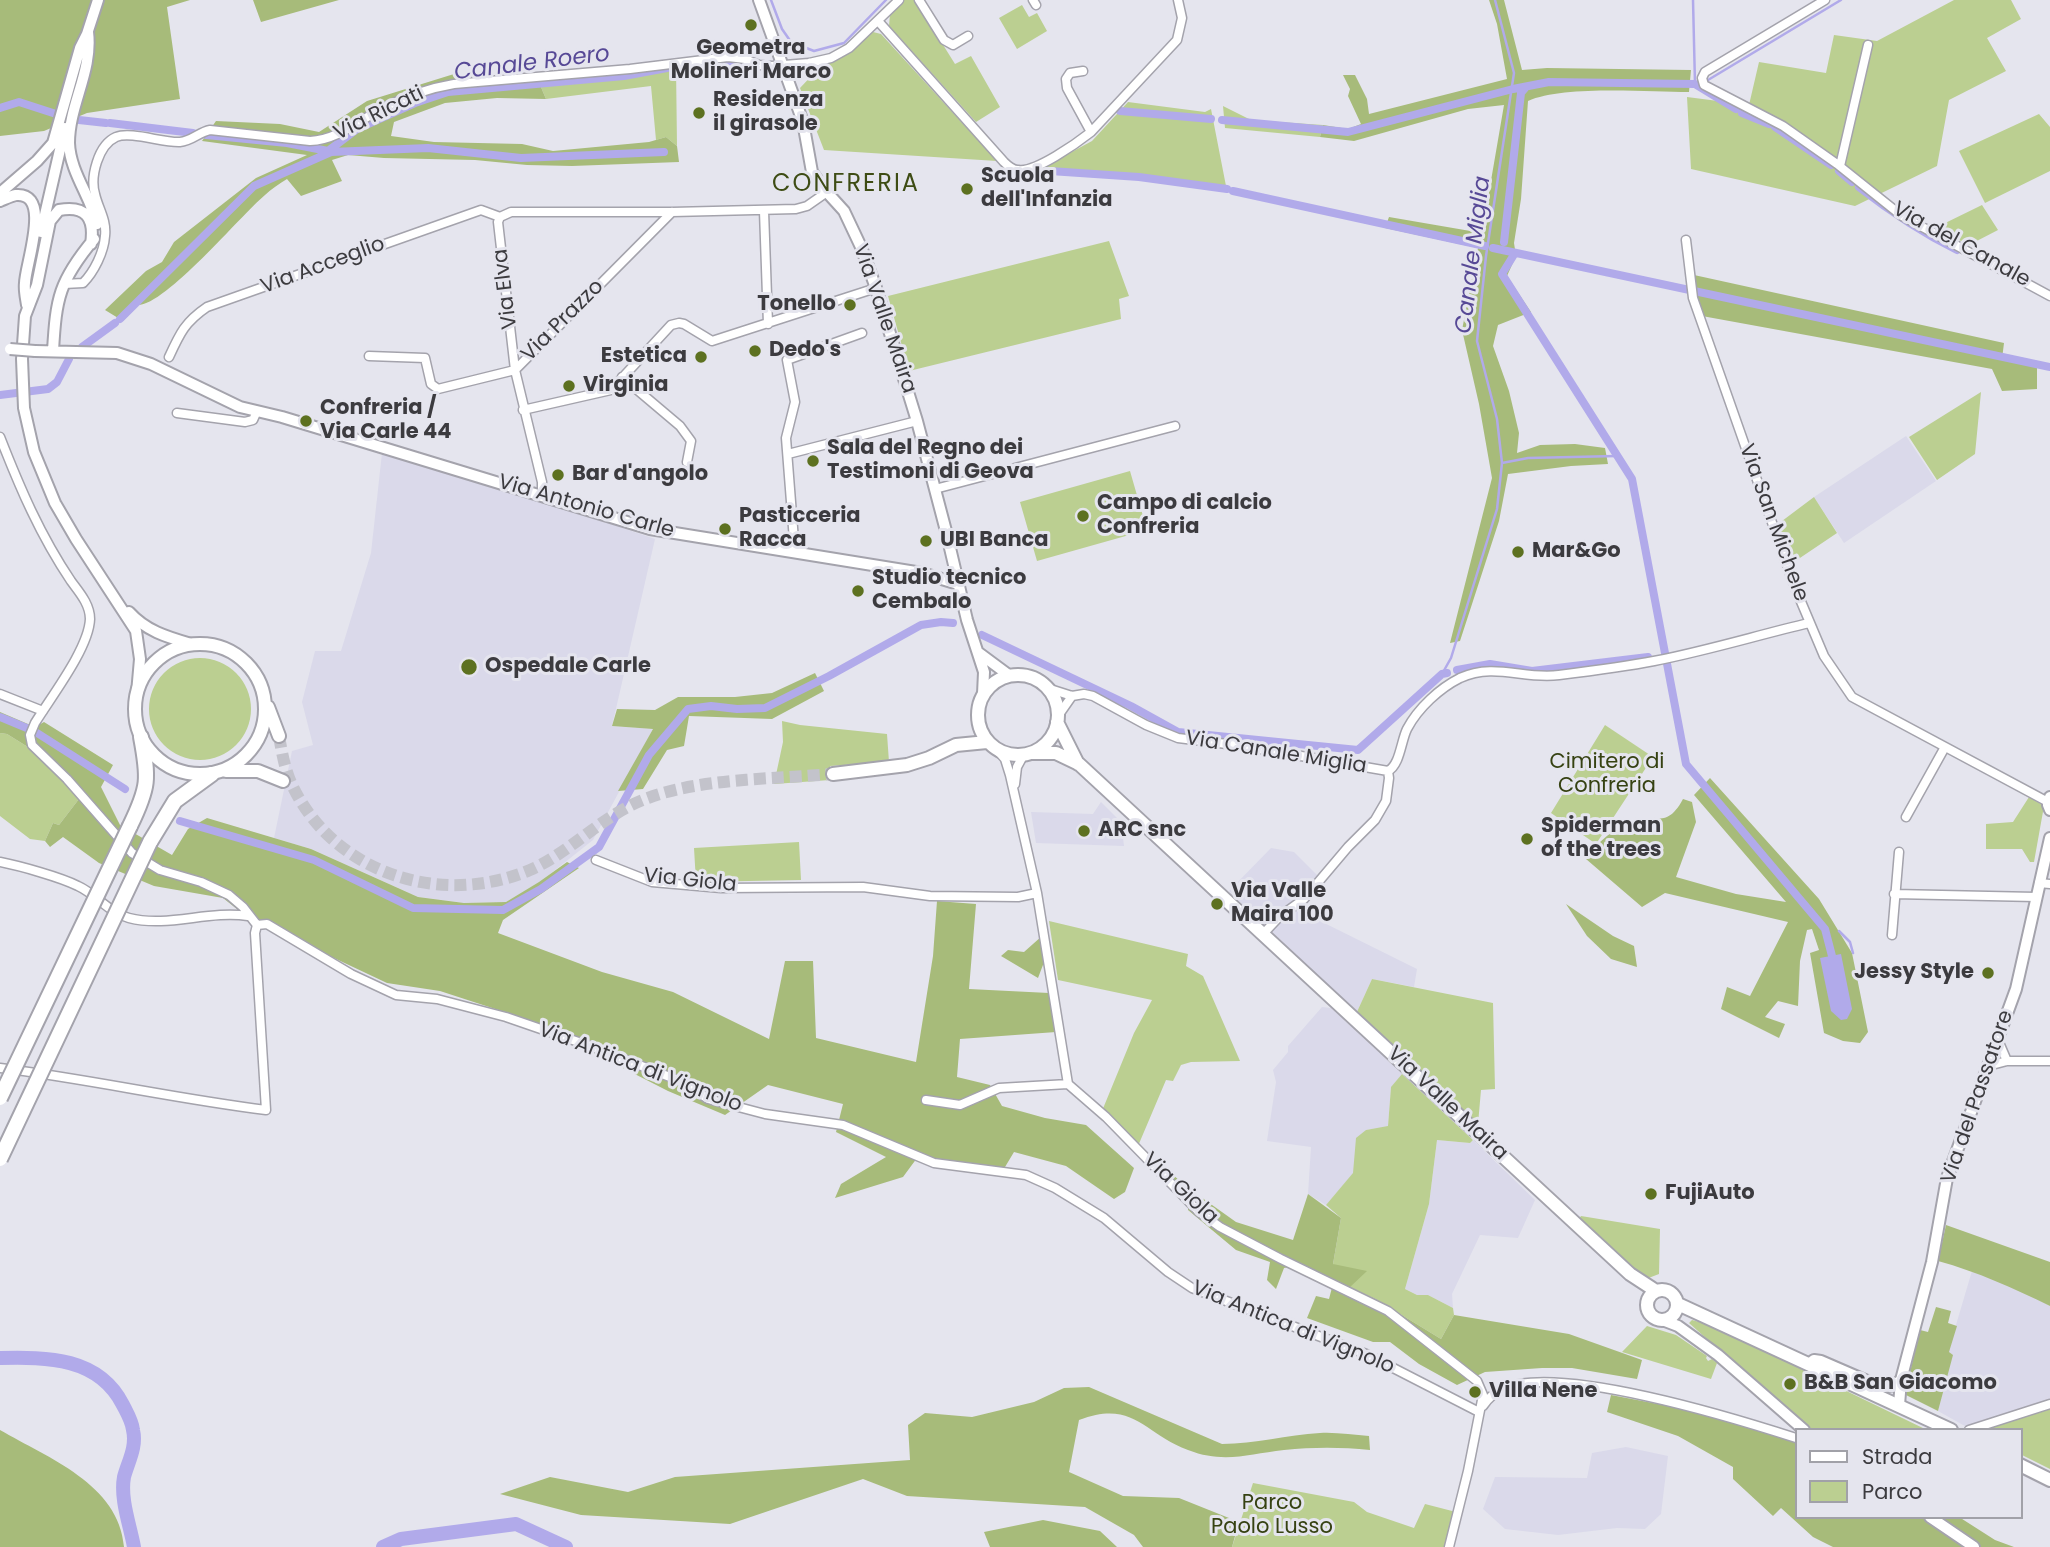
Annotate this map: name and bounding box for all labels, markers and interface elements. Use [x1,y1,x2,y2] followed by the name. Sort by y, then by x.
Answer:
[743,17,759,33] marker: Geometra Molineri Marco
[671,36,831,86] place label: Geometra Molineri Marco
[453,41,611,87] water label: Canale Roero
[330,81,428,147] street label: Via Ricati
[713,88,824,138] place label: Residenza il girasole
[691,105,707,121] marker: Residenza il girasole
[981,164,1112,214] place label: Scuola dell'Infanzia
[773,171,919,199] district label: CONFRERIA
[1451,175,1497,335] water label: Canale Miglia
[959,181,975,197] marker: Scuola dell'Infanzia
[1888,197,2034,293] street label: Via del Canale
[258,232,388,300] street label: Via Acceglio
[847,241,921,397] street label: Via Valle Maira
[489,247,523,331] street label: Via Elva
[517,275,609,367] street label: Via Prazzo
[757,292,836,318] place label: Tonello
[842,297,858,313] marker: Tonello
[769,338,841,364] place label: Dedo's
[747,343,763,359] marker: Dedo's
[601,344,687,370] place label: Estetica
[693,349,709,365] marker: Estetica
[583,373,669,399] place label: Virginia
[561,378,577,394] marker: Virginia
[320,396,452,446] place label: Confreria / Via Carle 44
[298,413,314,429] marker: Confreria / Via Carle 44
[827,436,1034,486] place label: Sala del Regno dei Testimoni di Geova
[1733,441,1813,605] street label: Via San Michele
[805,453,821,469] marker: Sala del Regno dei Testimoni di Geova
[572,462,708,488] place label: Bar d'angolo
[550,467,566,483] marker: Bar d'angolo
[495,470,677,544] street label: Via Antonio Carle
[1097,491,1272,541] place label: Campo di calcio Confreria
[739,504,861,554] place label: Pasticceria Racca
[1075,508,1091,524] marker: Campo di calcio Confreria
[717,521,733,537] marker: Pasticceria Racca
[940,528,1049,554] place label: UBI Banca
[918,533,934,549] marker: UBI Banca
[1532,539,1621,565] place label: Mar&Go
[1510,544,1526,560] marker: Mar&Go
[872,566,1026,616] place label: Studio tecnico Cembalo
[850,583,866,599] marker: Studio tecnico Cembalo
[485,654,651,680] place label: Ospedale Carle
[459,657,479,677] marker: Ospedale Carle
[1184,726,1368,780] street label: Via Canale Miglia
[1549,750,1665,800] park label: Cimitero di Confreria
[1541,814,1662,864] place label: Spiderman of the trees
[1098,818,1186,844] place label: ARC snc
[1076,823,1092,839] marker: ARC snc
[1519,831,1535,847] marker: Spiderman of the trees
[642,864,738,898] street label: Via Giola
[1231,879,1334,929] place label: Via Valle Maira 100
[1209,896,1225,912] marker: Via Valle Maira 100
[1854,960,1974,986] place label: Jessy Style
[1980,965,1996,981] marker: Jessy Style
[1937,1007,2019,1187] street label: Via del Passatore
[535,1018,745,1118] street label: Via Antica di Vignolo
[1381,1042,1513,1166] street label: Via Valle Maira
[1137,1148,1223,1230] street label: Via Giola
[1665,1181,1755,1207] place label: FujiAuto
[1643,1186,1659,1202] marker: FujiAuto
[1188,1276,1398,1380] street label: Via Antica di Vignolo
[1804,1371,1997,1397] place label: B&B San Giacomo
[1782,1376,1798,1392] marker: B&B San Giacomo
[1489,1379,1597,1405] place label: Villa Nene
[1467,1384,1483,1400] marker: Villa Nene
[1794,1428,2022,1519] legend
[1862,1442,1932,1471] text: Strada
[1862,1477,1922,1506] text: Parco
[1211,1491,1333,1541] park label: Parco Paolo Lusso

